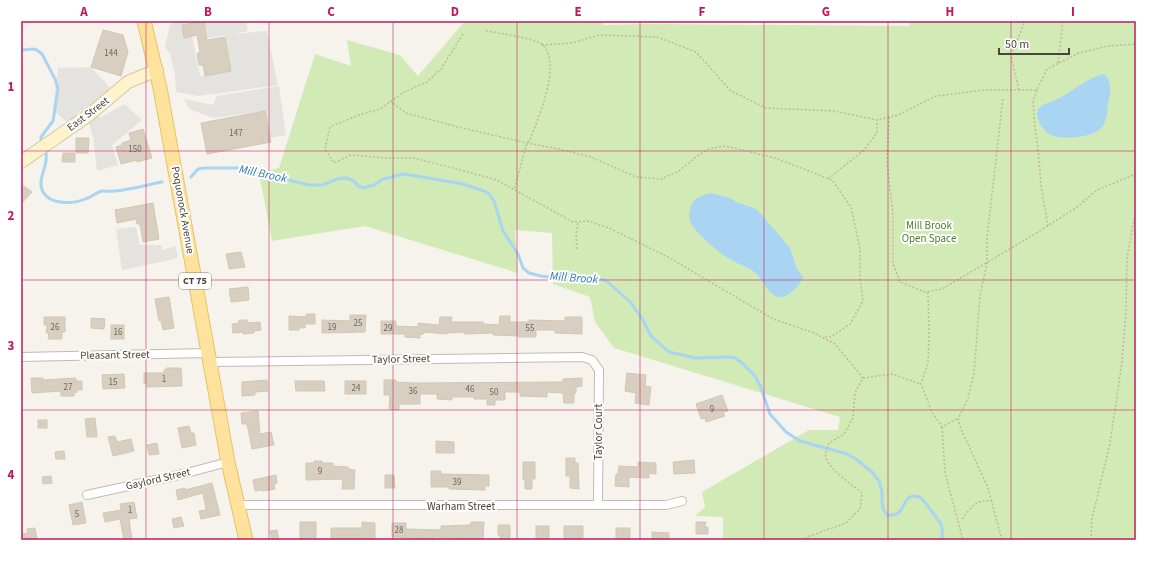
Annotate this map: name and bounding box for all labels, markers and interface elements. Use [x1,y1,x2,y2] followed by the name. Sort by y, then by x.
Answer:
[79,3,88,21] text: A
[204,3,212,21] text: B
[327,3,335,21] text: C
[451,3,459,21] text: D
[574,3,582,21] text: E
[699,3,706,21] text: F
[822,3,830,21] text: G
[946,3,954,21] text: H
[1071,3,1075,21] text: I
[999,30,1069,56] scale bar
[1005,36,1029,53] text: 50 m
[104,47,118,60] house number: 144
[8,78,15,96] text: 1
[64,93,112,135] street label: East Street
[229,127,243,140] house number: 147
[128,143,142,156] house number: 150
[237,161,289,187] water label: Mill Brook
[168,165,198,255] street label: Poquonock Avenue
[8,207,15,225] text: 2
[902,218,957,246] park label: Mill Brook Open Space
[549,268,599,288] water label: Mill Brook
[179,273,211,289] road number: CT 75
[354,317,363,330] house number: 25
[51,321,60,334] house number: 26
[328,321,337,334] house number: 19
[384,322,393,335] house number: 29
[526,322,535,335] house number: 55
[114,326,123,339] house number: 16
[8,337,15,355] text: 3
[80,347,150,363] street label: Pleasant Street
[372,351,430,367] street label: Taylor Street
[162,373,166,386] house number: 1
[109,376,118,389] house number: 15
[64,381,73,394] house number: 27
[352,382,361,395] house number: 24
[466,383,475,396] house number: 46
[409,385,418,398] house number: 36
[490,386,499,399] house number: 50
[710,403,715,416] house number: 9
[591,404,606,460] street label: Taylor Court
[124,464,192,494] street label: Gaylord Street
[318,465,323,478] house number: 9
[8,466,15,484] text: 4
[453,476,462,489] house number: 39
[427,499,495,514] street label: Warham Street
[128,504,132,517] house number: 1
[75,508,80,521] house number: 5
[395,524,404,537] house number: 28

